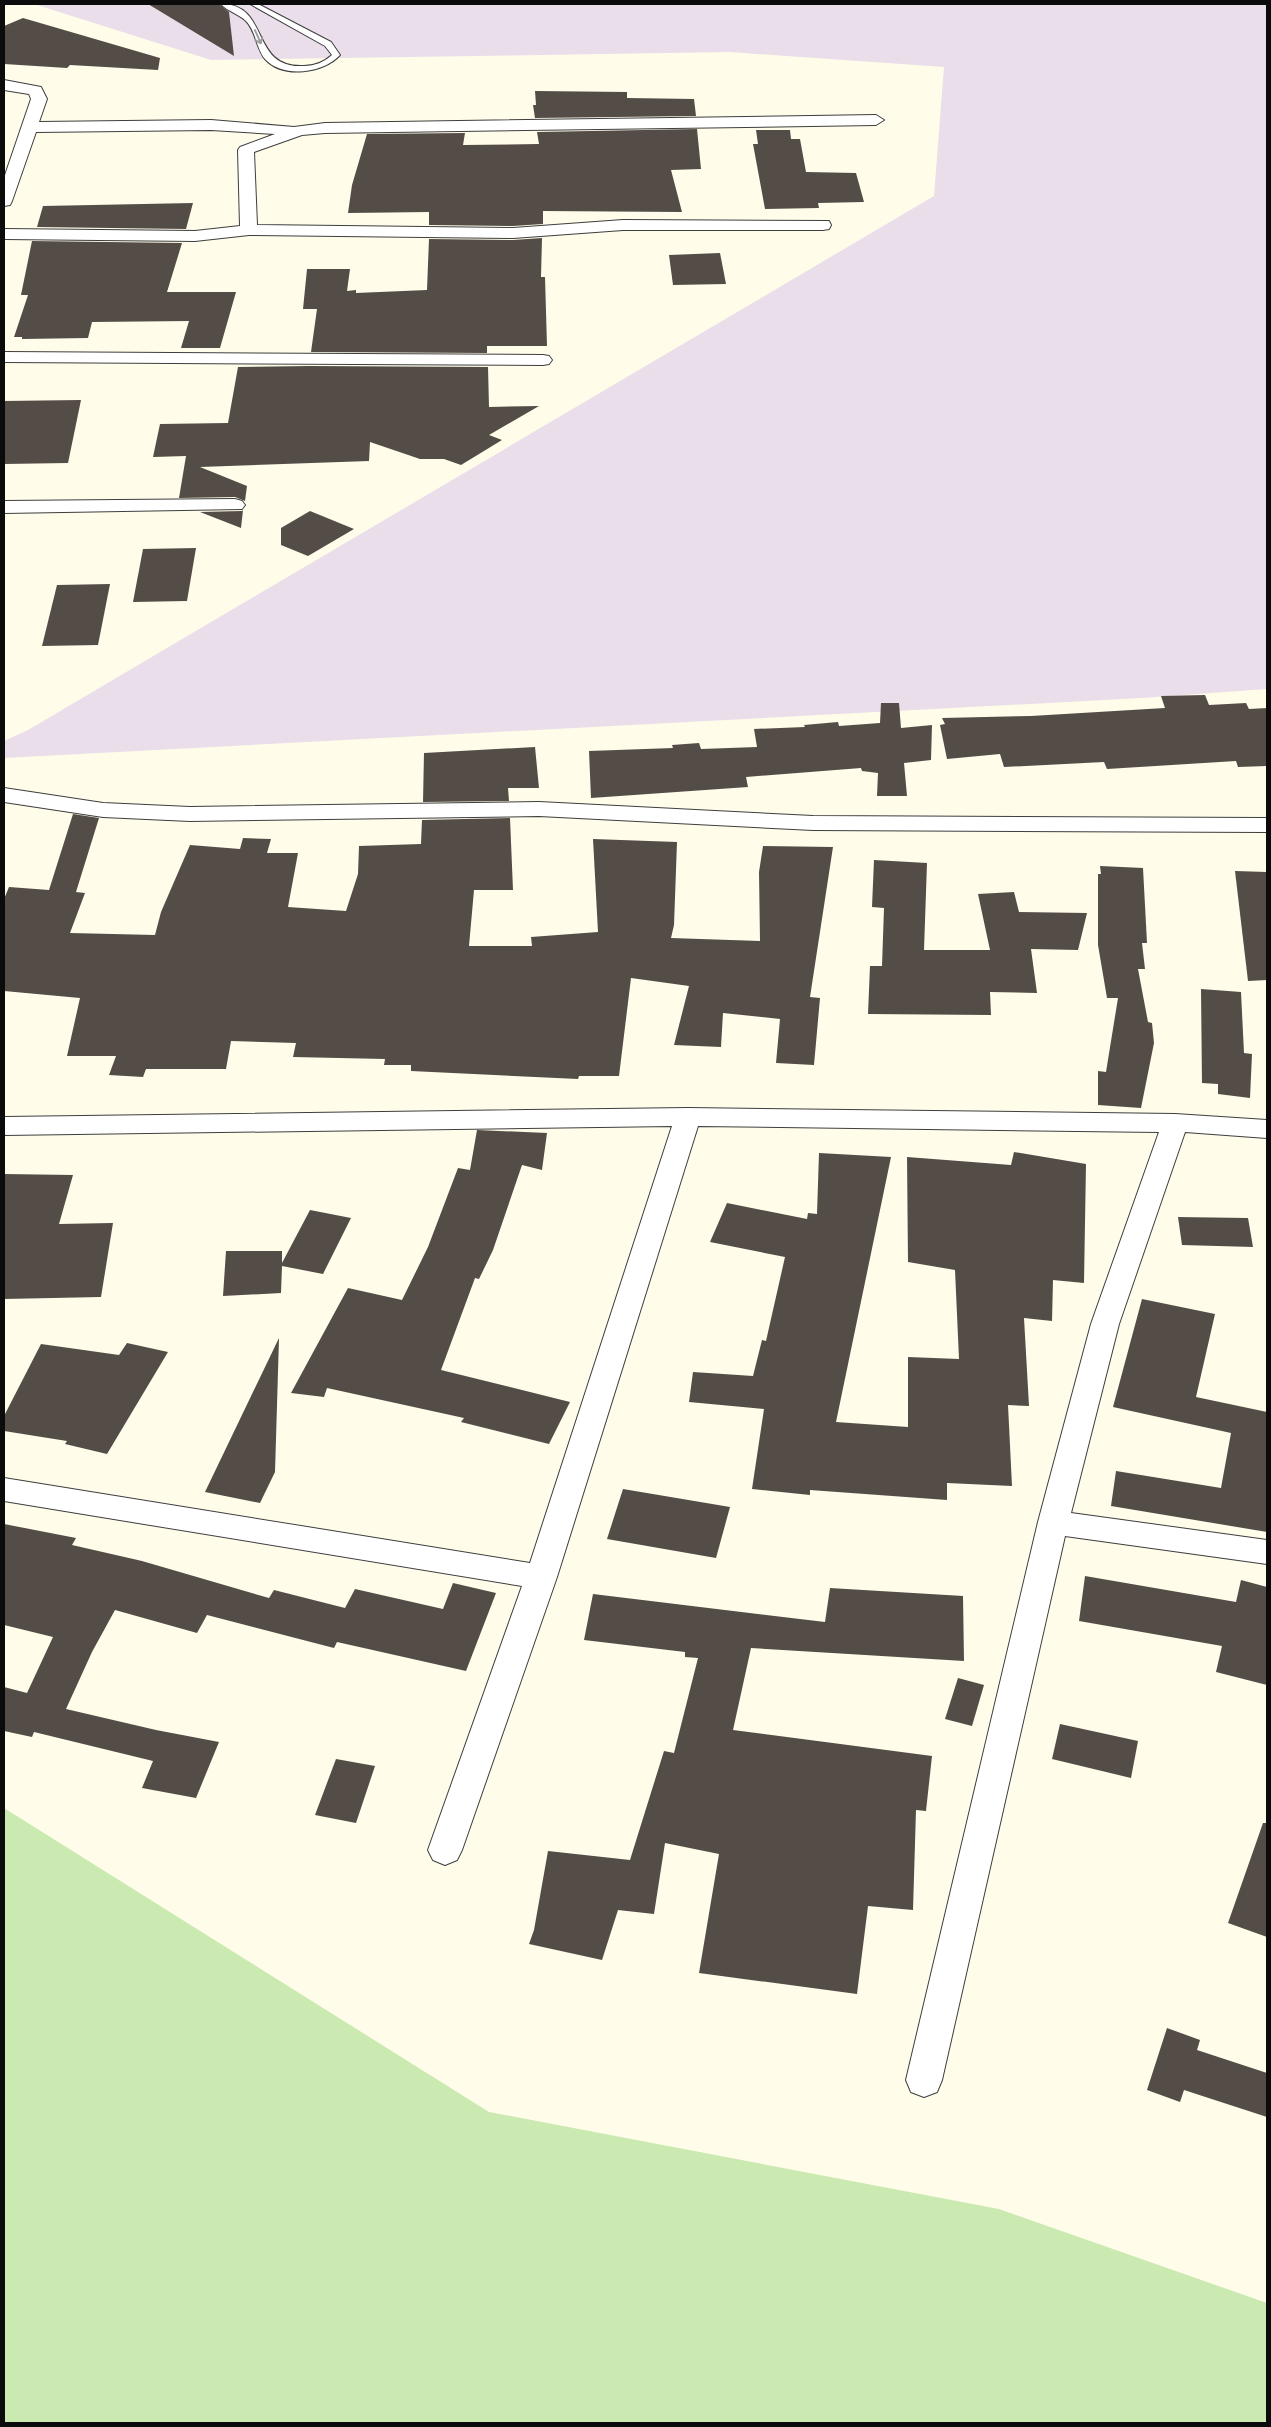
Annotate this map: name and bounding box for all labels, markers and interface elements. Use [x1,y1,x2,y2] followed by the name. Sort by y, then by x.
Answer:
[253,29,263,44] one-way arrow

